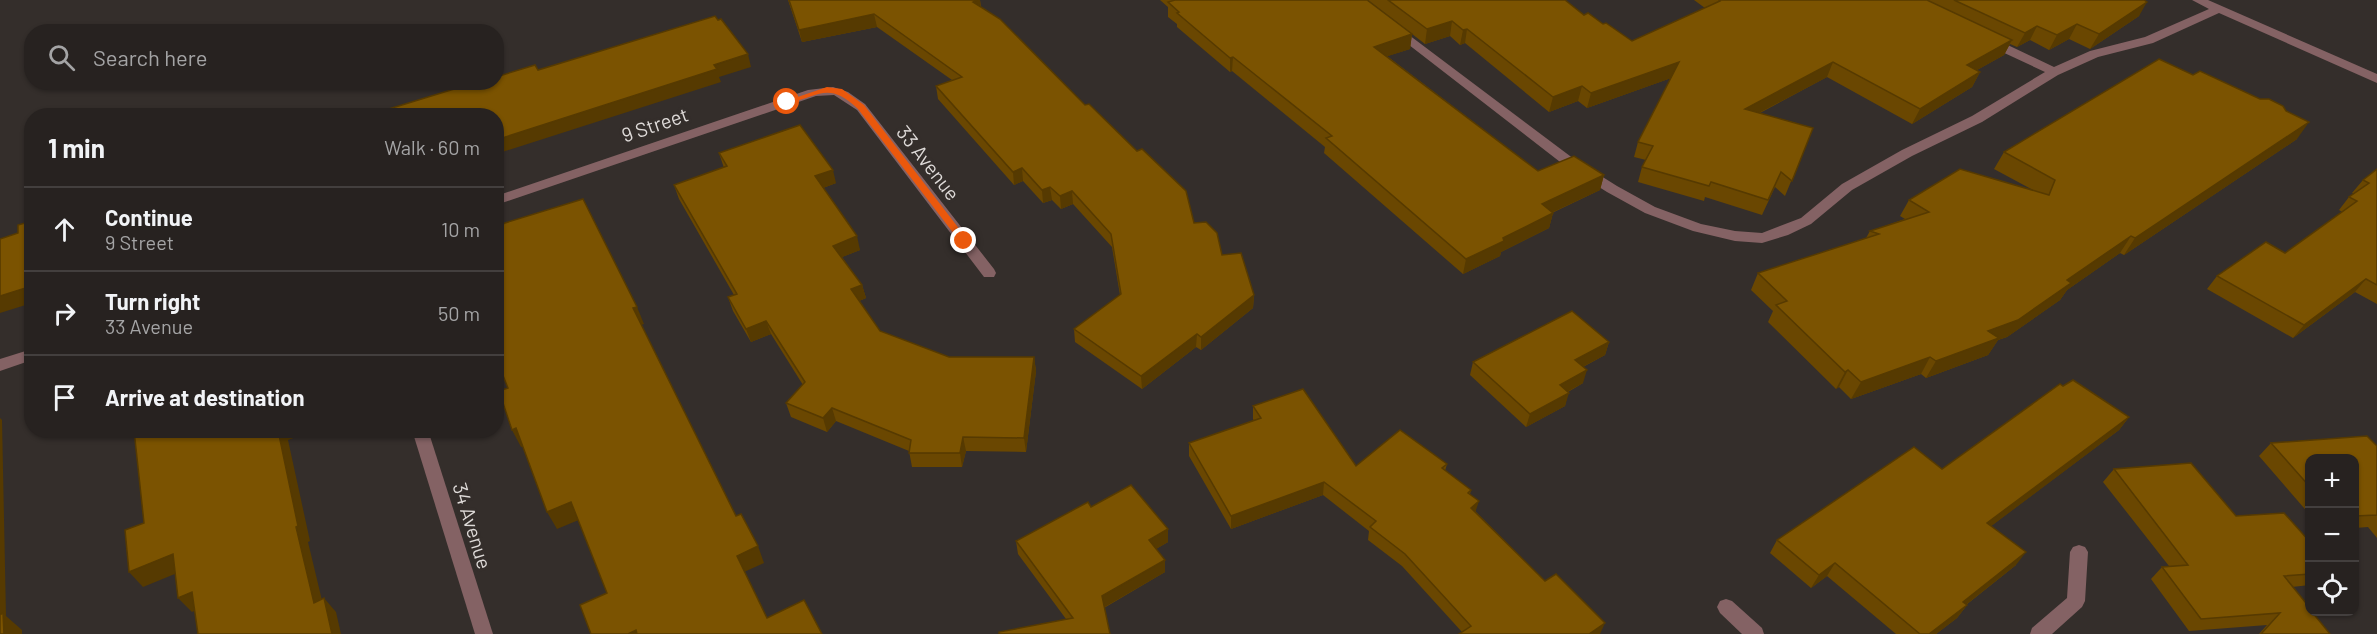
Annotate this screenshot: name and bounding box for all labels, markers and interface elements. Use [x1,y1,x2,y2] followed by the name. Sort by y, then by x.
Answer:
[24,24,504,90] search box
[45,41,78,74] icon: search
[93,44,207,70] text: Search here
[773,88,799,114] route start
[618,101,691,147] street label: 9 Street
[892,120,965,205] street label: 33 Avenue
[48,132,105,163] text: 1 min
[384,135,480,159] text: Walk · 60 m
[105,204,193,230] text: Continue
[48,213,81,246] icon: ahead
[441,217,480,241] text: 10 m
[950,227,976,253] route end
[105,230,174,254] text: 9 Street
[105,288,200,314] text: Turn right
[48,297,81,330] icon: right
[438,301,480,325] text: 50 m
[105,314,193,338] text: 33 Avenue
[48,381,81,414] icon: arrive
[105,384,304,410] text: Arrive at destination
[2305,454,2359,616] map controls
[2305,454,2359,508] button: +
[448,480,497,572] street label: 34 Avenue
[2305,508,2359,562] button: −
[2305,562,2359,616] button: locate

